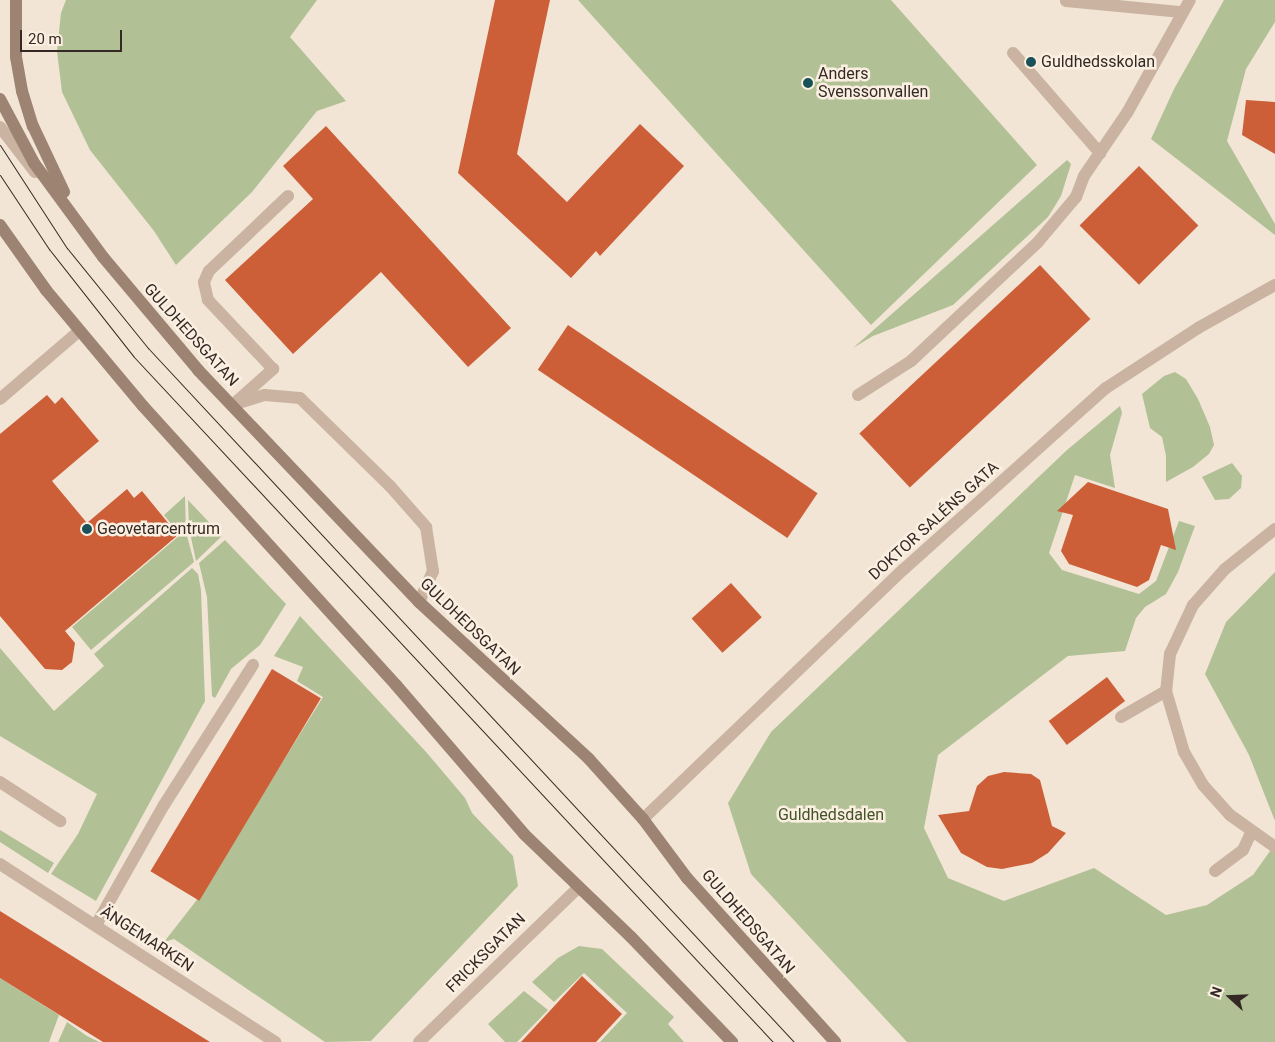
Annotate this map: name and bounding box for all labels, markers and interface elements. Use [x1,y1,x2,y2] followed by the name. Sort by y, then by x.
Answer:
[22,20,125,52] scale bar
[28,30,62,48] text: 20 m
[1041,52,1155,72] place label: Guldhedsskolan
[1025,56,1037,68] marker: Guldhedsskolan
[818,64,928,102] place label: Anders Svenssonvallen
[802,77,814,89] marker: Anders Svenssonvallen
[140,280,242,390] street label: GULDHEDSGATAN
[865,458,1003,584] street label: DOKTOR SALÉNS GATA
[97,519,220,539] place label: Geovetarcentrum
[81,523,93,535] marker: Geovetarcentrum
[416,574,524,680] street label: GULDHEDSGATAN
[778,805,884,825] park label: Guldhedsdalen
[697,866,799,978] street label: GULDHEDSGATAN
[97,902,197,976] street label: ÄNGEMARKEN
[442,909,530,997] street label: FRICKSGATAN
[1205,972,1255,1022] north arrow
[1207,984,1225,999] text: N

